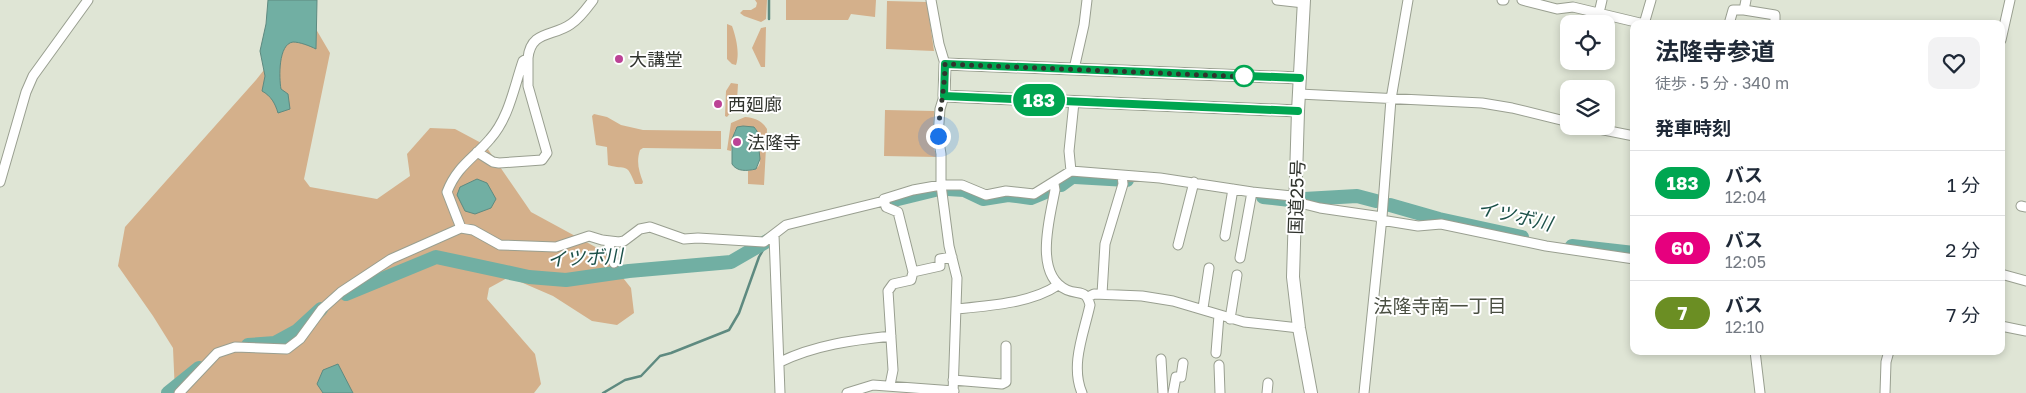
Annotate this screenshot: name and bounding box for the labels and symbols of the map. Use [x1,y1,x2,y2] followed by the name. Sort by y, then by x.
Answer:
[629,48,683,70] place label: 大講堂
[613,53,625,65] marker: 大講堂
[1233,65,1255,87] unlabelled marker
[1010,84,1068,116] line badge: 183
[728,93,782,115] place label: 西廻廊
[712,98,724,110] marker: 西廻廊
[926,124,951,149] your location
[747,131,801,153] place label: 法隆寺
[731,136,743,148] marker: 法隆寺
[1284,159,1308,235] street label: 国道25号
[1475,195,1557,235] water label: イツボ川
[546,243,626,270] water label: イツボ川
[1373,294,1507,317] district label: 法隆寺南一丁目

